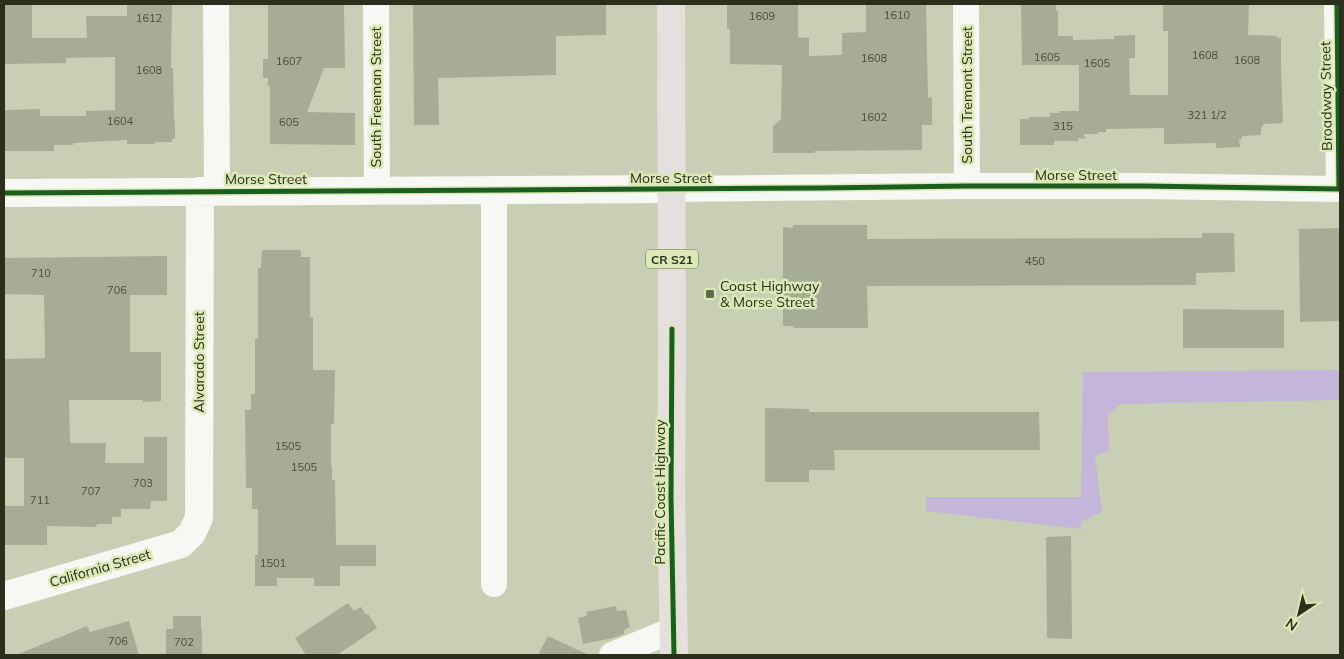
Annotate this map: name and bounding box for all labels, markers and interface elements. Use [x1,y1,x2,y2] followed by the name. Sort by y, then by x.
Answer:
[884,8,911,22] house number: 1610
[749,9,775,23] house number: 1609
[136,11,163,25] house number: 1612
[958,26,976,164] street label: South Tremont Street
[367,27,385,167] street label: South Freeman Street
[1316,41,1336,151] street label: Broadway Street
[1192,48,1219,62] house number: 1608
[1034,50,1061,64] house number: 1605
[861,51,888,65] house number: 1608
[1234,53,1261,67] house number: 1608
[276,54,302,68] house number: 1607
[1084,56,1111,70] house number: 1605
[136,63,163,77] house number: 1608
[1187,108,1227,122] house number: 321 1/2
[861,110,888,124] house number: 1602
[107,114,134,128] house number: 1604
[279,115,299,129] house number: 605
[1053,119,1073,133] house number: 315
[1035,166,1117,184] street label: Morse Street
[630,169,712,187] street label: Morse Street
[225,170,307,188] street label: Morse Street
[646,250,698,268] road number: CR S21
[1025,254,1045,268] house number: 450
[31,266,51,280] house number: 710
[720,277,820,311] place label: Coast Highway & Morse Street
[107,283,127,297] house number: 706
[704,288,716,300] marker: Coast Highway & Morse Street
[190,311,208,413] street label: Alvarado Street
[651,419,669,565] street label: Pacific Coast Highway
[275,439,302,453] house number: 1505
[291,460,318,474] house number: 1505
[133,476,153,490] house number: 703
[81,484,101,498] house number: 707
[30,493,50,507] house number: 711
[47,545,153,591] street label: California Street
[260,556,286,570] house number: 1501
[1274,589,1324,639] north arrow
[1282,614,1301,635] text: N
[108,634,128,648] house number: 706
[174,635,194,649] house number: 702

